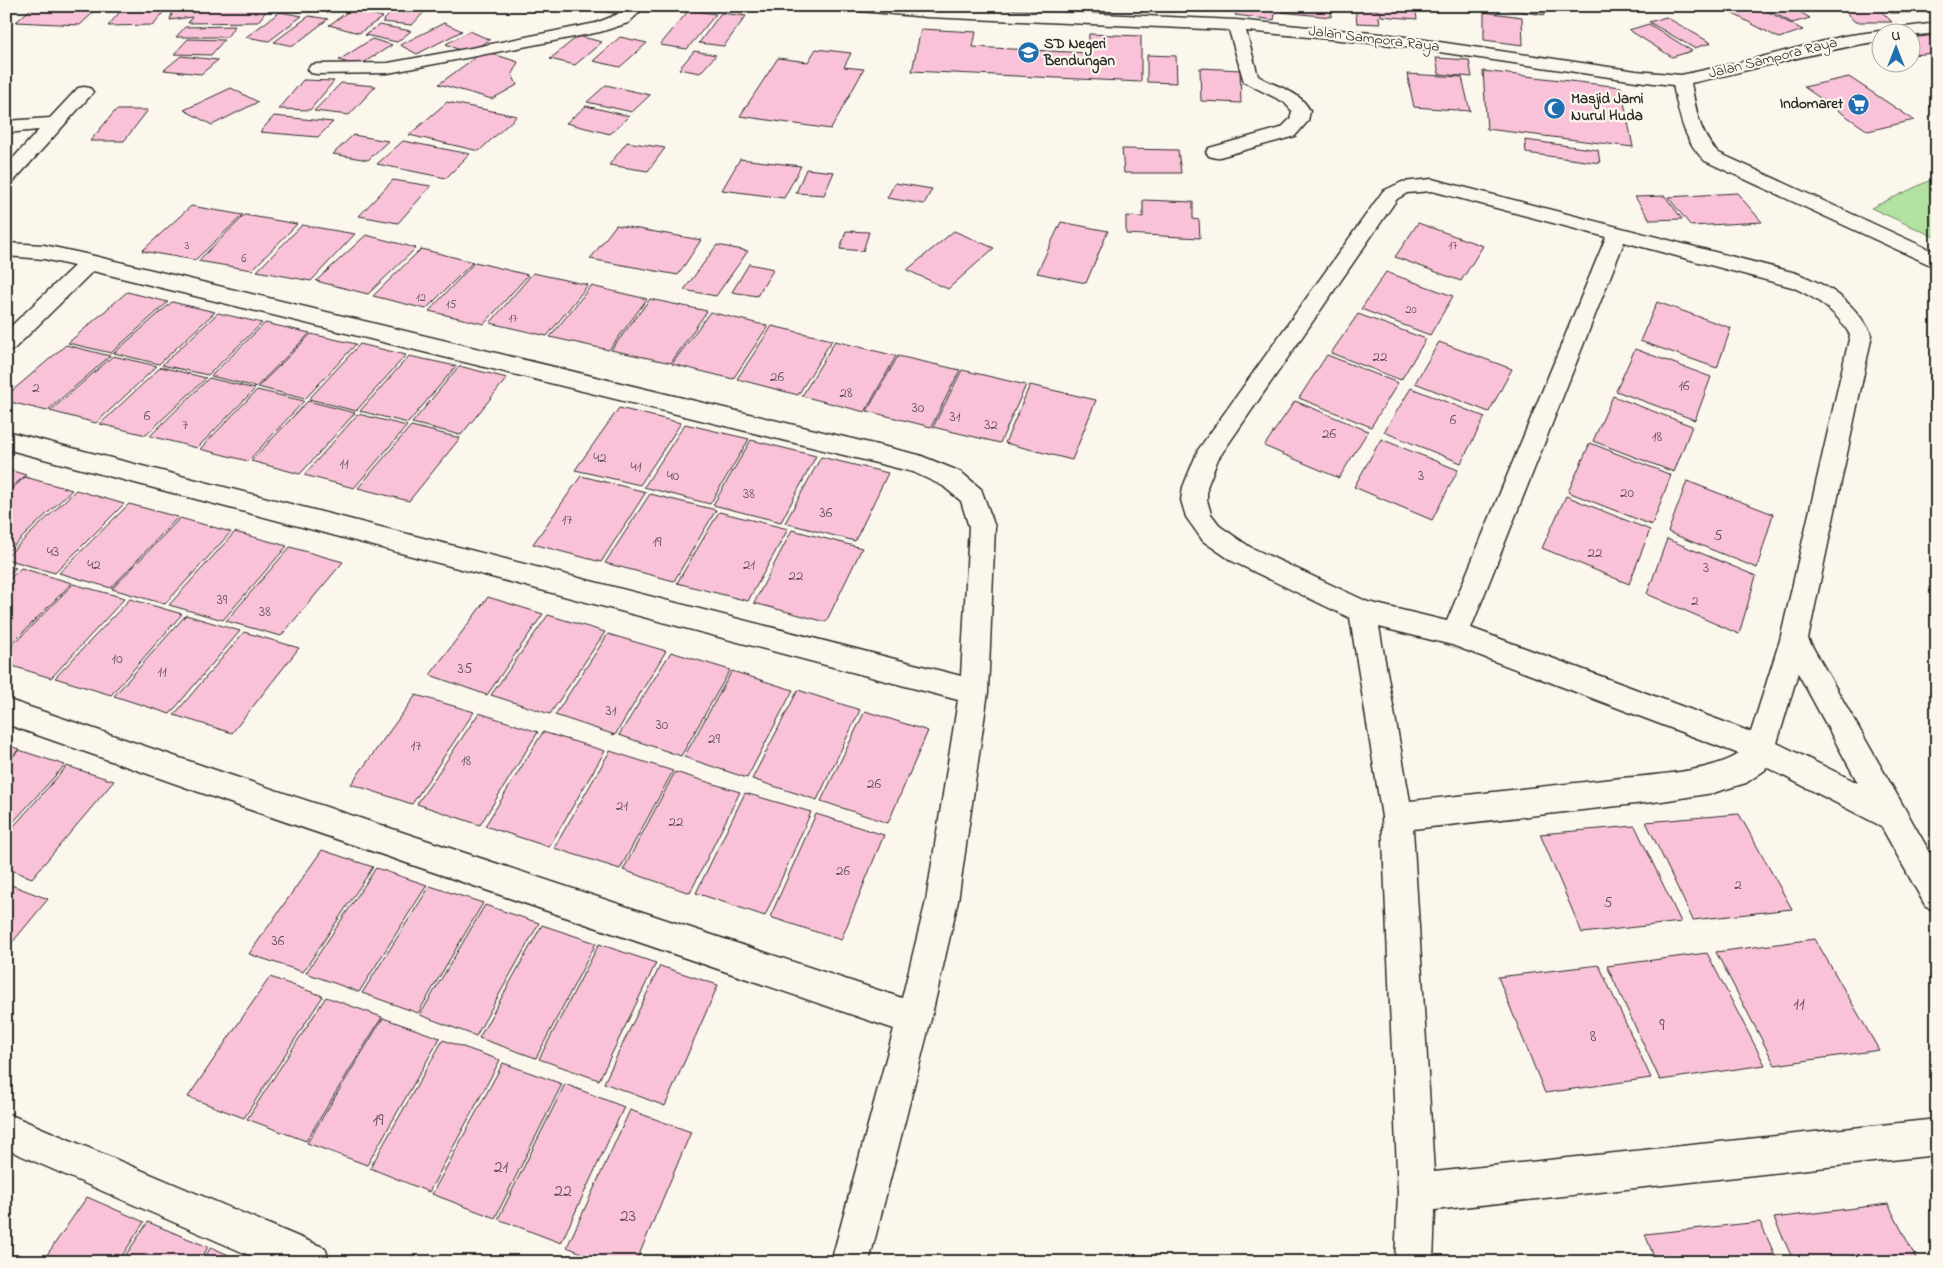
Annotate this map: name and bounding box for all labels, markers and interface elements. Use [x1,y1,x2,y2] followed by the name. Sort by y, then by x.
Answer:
[1307,20,1441,59] street label: Jalan Sampora Raya
[1870,22,1920,72] north arrow
[1892,26,1901,47] text: U
[1706,31,1840,86] street label: Jalan Sampora Raya
[1043,33,1115,74] place label: SD Negeri Bendungan
[1016,41,1040,65] school or university icon: SD Negeri Bendungan
[1571,88,1644,127] place label: Masjid Jami Nurul Huda
[1847,92,1871,116] supermarket icon: Indomaret
[1780,93,1844,115] place label: Indomaret
[1543,96,1567,120] mosque icon: Masjid Jami Nurul Huda
[185,237,190,255] house number: 3
[1449,237,1457,255] house number: 17
[241,250,247,268] house number: 6
[416,289,426,307] house number: 12
[446,296,456,314] house number: 15
[1405,301,1417,319] house number: 20
[509,310,517,328] house number: 17
[1373,346,1388,368] house number: 22
[770,366,784,388] house number: 26
[1678,375,1690,397] house number: 16
[32,377,40,399] house number: 2
[839,382,853,404] house number: 28
[912,397,925,419] house number: 30
[144,405,151,427] house number: 6
[950,406,961,428] house number: 31
[1450,409,1457,431] house number: 6
[182,414,188,436] house number: 7
[984,414,998,436] house number: 32
[1322,423,1336,445] house number: 26
[1652,426,1663,448] house number: 18
[593,447,607,469] house number: 42
[339,453,349,475] house number: 11
[631,456,642,478] house number: 41
[667,465,680,487] house number: 40
[1418,465,1424,487] house number: 3
[1620,482,1634,504] house number: 20
[743,483,755,505] house number: 38
[820,502,833,524] house number: 36
[562,509,572,531] house number: 17
[1714,525,1723,547] house number: 5
[652,531,662,553] house number: 19
[47,541,59,563] house number: 43
[1588,542,1603,564] house number: 22
[87,554,101,576] house number: 42
[743,554,755,576] house number: 21
[1703,557,1709,579] house number: 3
[789,565,804,587] house number: 22
[217,589,228,611] house number: 39
[1691,590,1699,612] house number: 2
[259,601,271,623] house number: 38
[111,648,123,670] house number: 10
[458,658,473,680] house number: 35
[157,661,167,683] house number: 11
[606,700,617,722] house number: 31
[656,714,669,736] house number: 30
[708,728,720,750] house number: 29
[411,735,421,757] house number: 17
[461,750,472,772] house number: 18
[867,773,881,795] house number: 26
[616,795,628,817] house number: 21
[669,811,684,833] house number: 22
[836,860,850,882] house number: 26
[1734,874,1742,896] house number: 2
[1604,892,1613,914] house number: 5
[272,930,285,952] house number: 36
[1793,992,1805,1018] house number: 11
[1659,1013,1665,1039] house number: 9
[1590,1024,1597,1050] house number: 8
[372,1108,384,1134] house number: 19
[494,1155,509,1181] house number: 21
[554,1179,572,1205] house number: 22
[620,1204,636,1230] house number: 23

